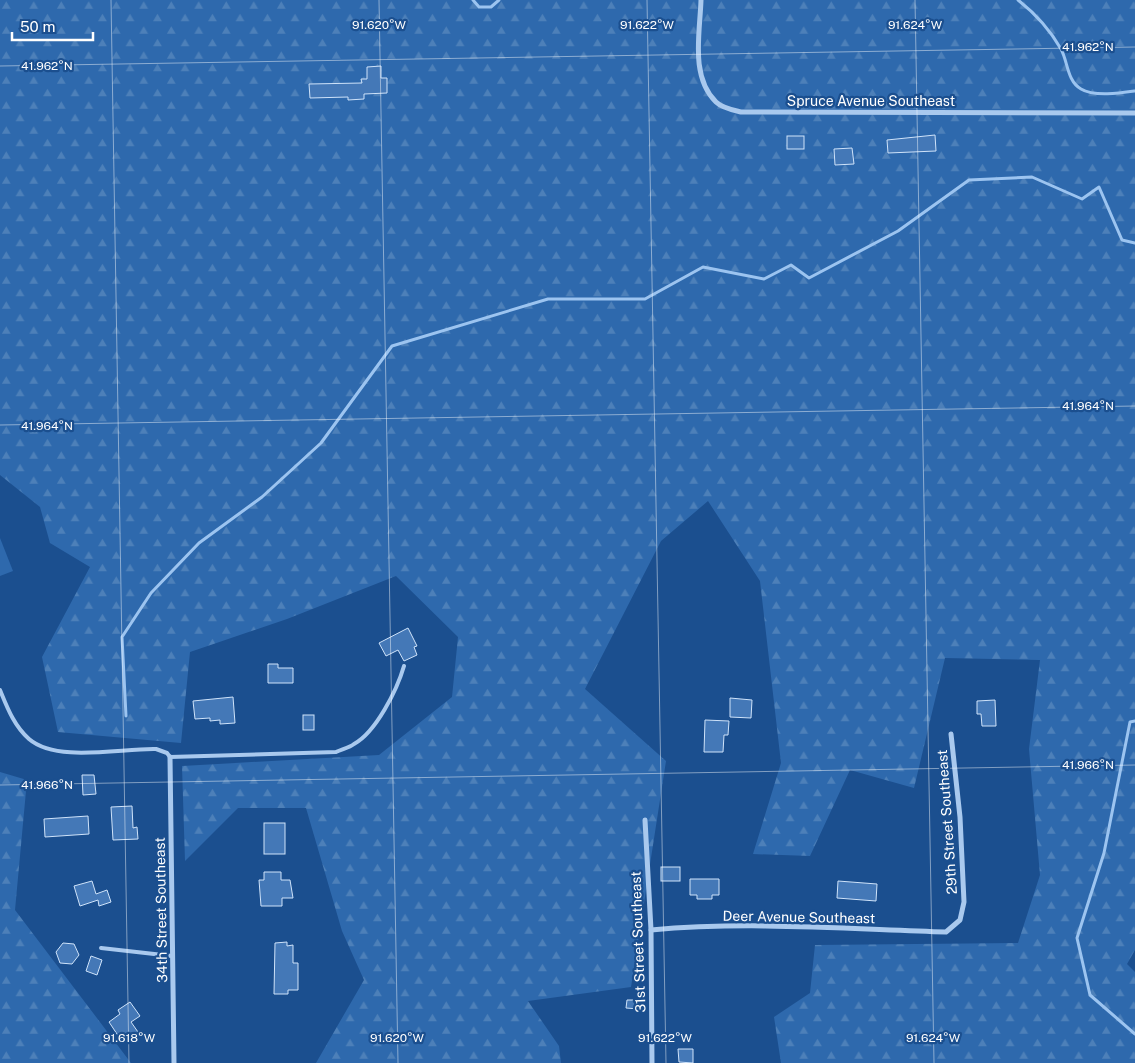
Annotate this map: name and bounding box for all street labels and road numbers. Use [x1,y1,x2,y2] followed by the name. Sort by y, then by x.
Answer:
[787,93,955,109] street label: Spruce Avenue Southeast
[934,749,960,895] street label: 29th Street Southeast
[152,837,170,983] street label: 34th Street Southeast
[628,871,648,1013] street label: 31st Street Southeast
[723,908,875,926] street label: Deer Avenue Southeast

